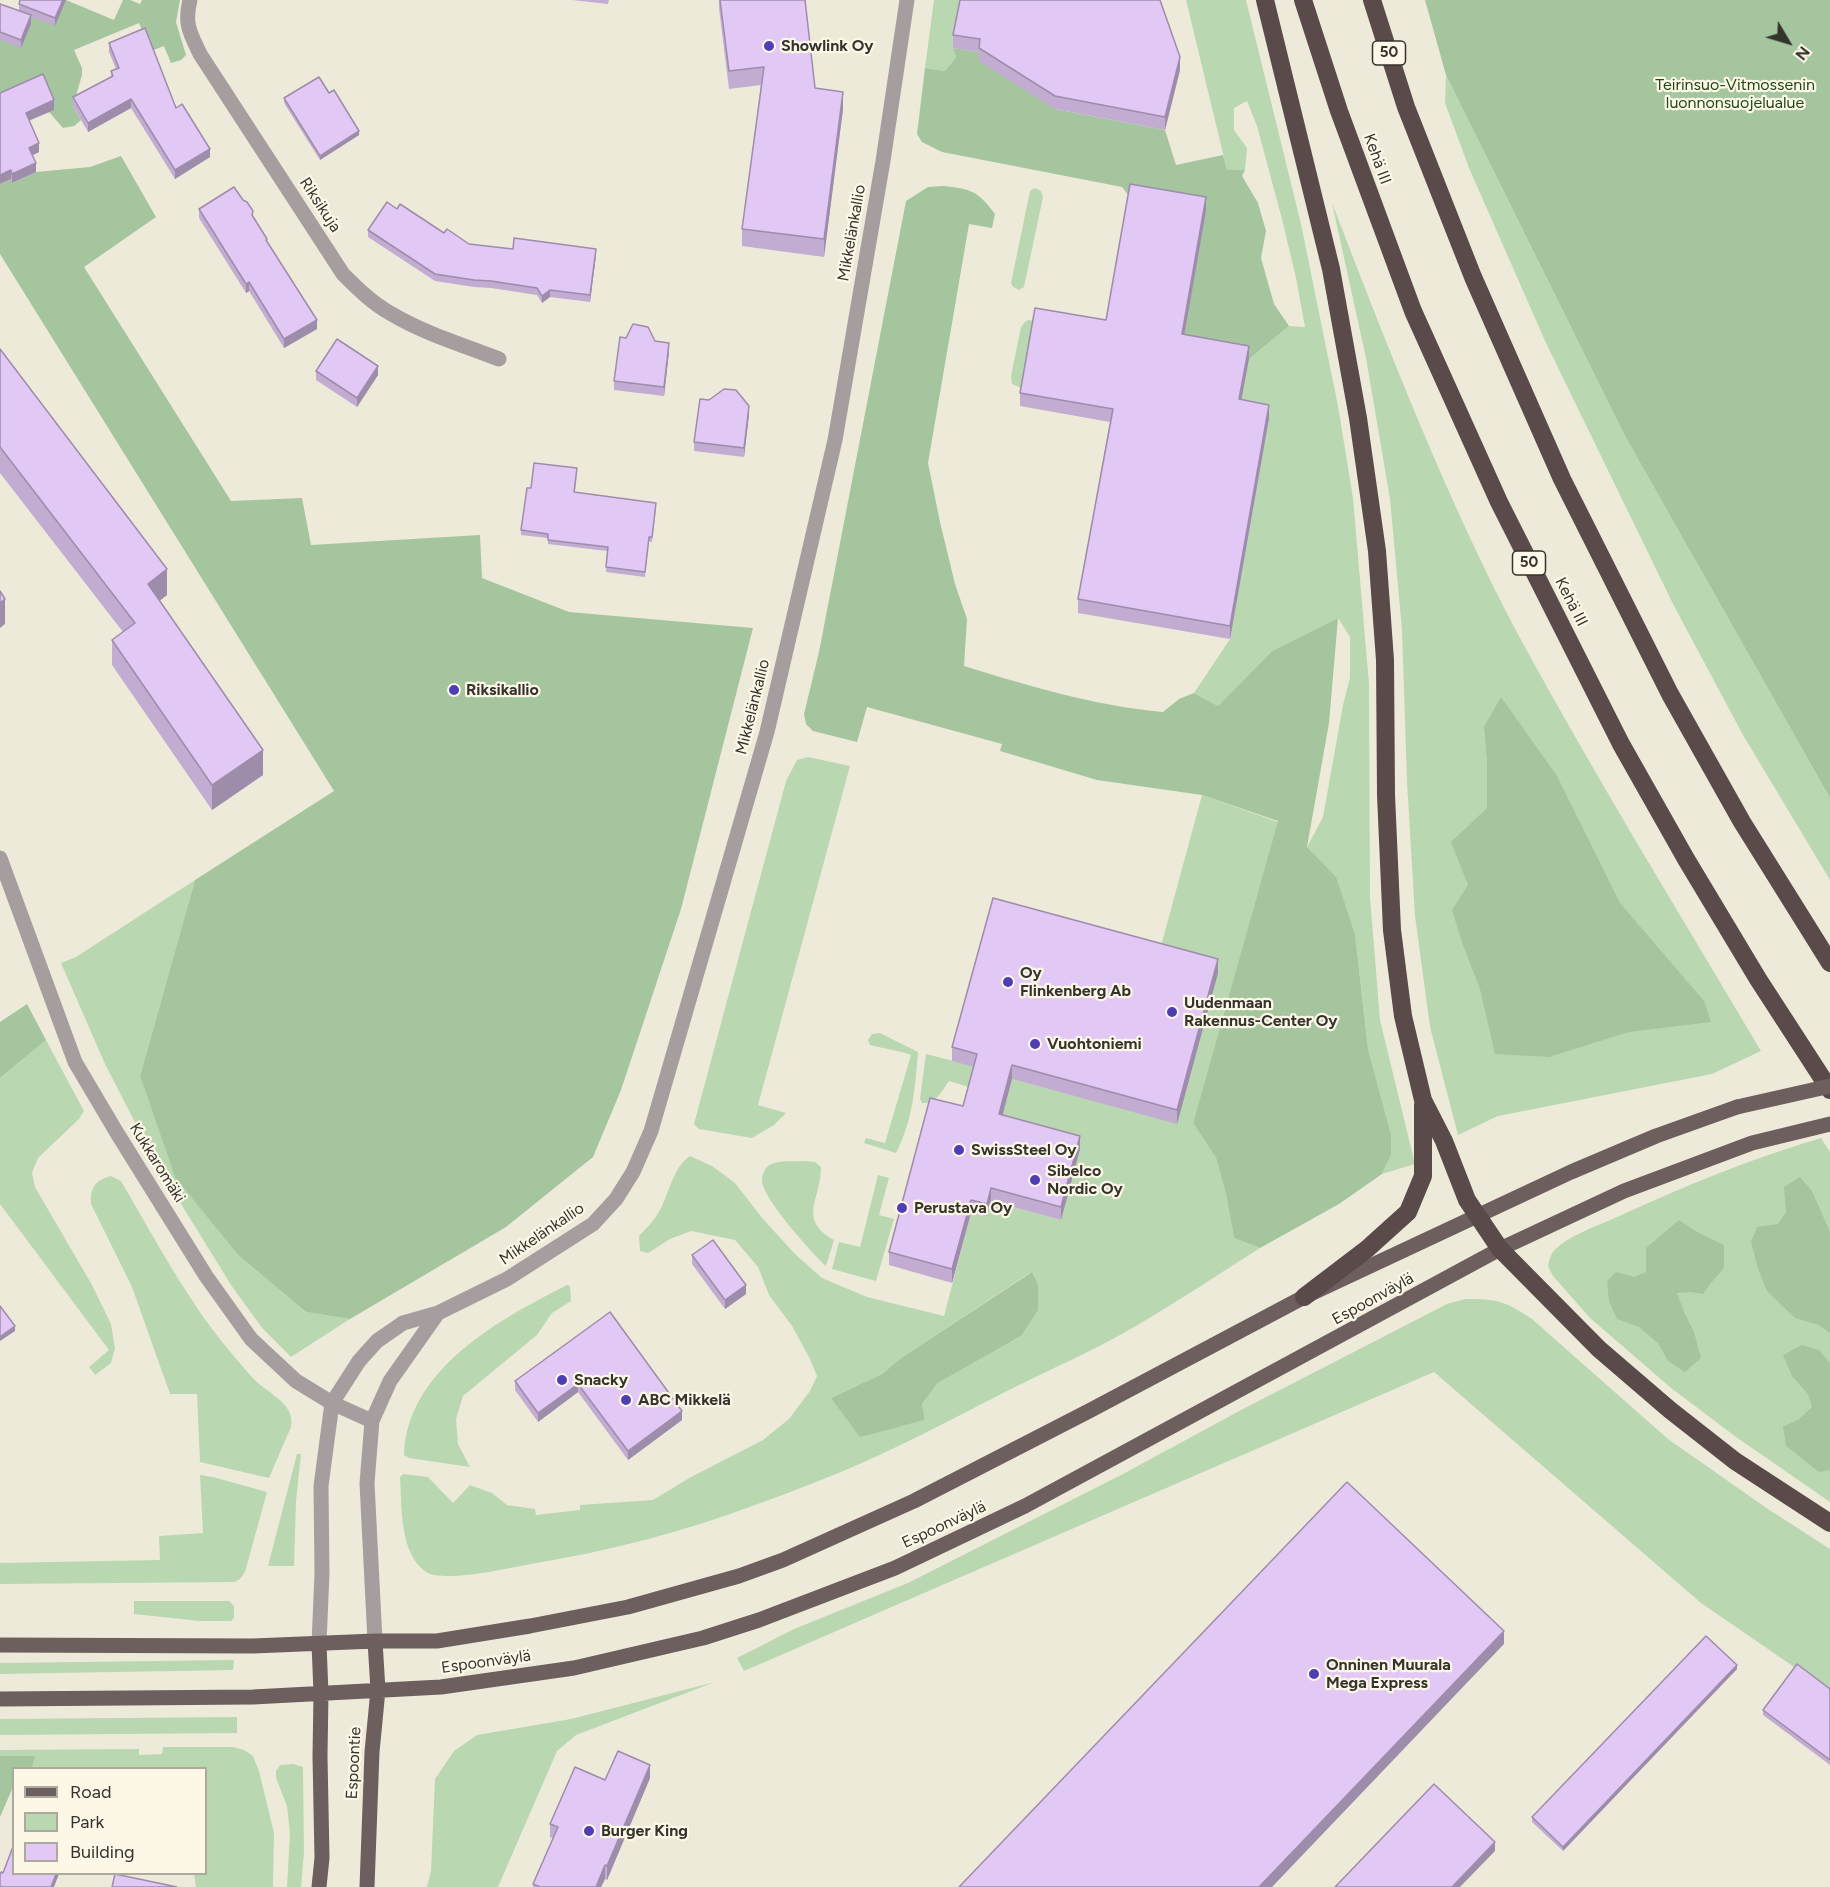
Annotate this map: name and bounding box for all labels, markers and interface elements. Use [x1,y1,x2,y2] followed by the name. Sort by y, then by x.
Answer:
[1758,12,1818,72] north arrow
[781,36,874,56] place label: Showlink Oy
[762,39,776,53] marker: Showlink Oy
[1372,41,1406,65] road number: 50
[1791,43,1814,64] text: N
[1655,75,1815,113] park label: Teirinsuo-Vitmossenin luonnonsuojelualue
[1359,131,1395,187] street label: Kehä III
[295,174,345,236] street label: Riksikuja
[834,183,870,283] street label: Mikkelänkallio
[1512,551,1546,575] road number: 50
[1551,574,1591,630] street label: Kehä III
[732,657,774,757] street label: Mikkelänkallio
[466,680,539,700] place label: Riksikallio
[447,683,461,697] marker: Riksikallio
[1020,963,1131,1001] place label: Oy Flinkenberg Ab
[1001,975,1015,989] marker: Oy Flinkenberg Ab
[1184,993,1338,1031] place label: Uudenmaan Rakennus-Center Oy
[1165,1005,1179,1019] marker: Uudenmaan Rakennus-Center Oy
[1047,1034,1142,1054] place label: Vuohtoniemi
[1028,1037,1042,1051] marker: Vuohtoniemi
[125,1120,189,1206] street label: Kukkaromäki
[971,1140,1076,1160] place label: SwissSteel Oy
[952,1143,966,1157] marker: SwissSteel Oy
[1047,1161,1123,1199] place label: Sibelco Nordic Oy
[1028,1173,1042,1187] marker: Sibelco Nordic Oy
[914,1198,1012,1218] place label: Perustava Oy
[496,1199,588,1269] street label: Mikkelänkallio
[895,1201,909,1215] marker: Perustava Oy
[1329,1269,1417,1329] street label: Espoonväylä
[574,1370,628,1390] place label: Snacky
[555,1373,569,1387] marker: Snacky
[638,1390,731,1410] place label: ABC Mikkelä
[619,1393,633,1407] marker: ABC Mikkelä
[899,1497,989,1553] street label: Espoonväylä
[440,1646,532,1678] street label: Espoonväylä
[1326,1655,1451,1693] place label: Onninen Muurala Mega Express
[1307,1667,1321,1681] marker: Onninen Muurala Mega Express
[343,1726,365,1800] street label: Espoontie
[12,1767,207,1875] legend
[70,1781,111,1803] text: Road
[70,1811,104,1833] text: Park
[601,1821,688,1841] place label: Burger King
[582,1824,596,1838] marker: Burger King
[70,1841,135,1863] text: Building

